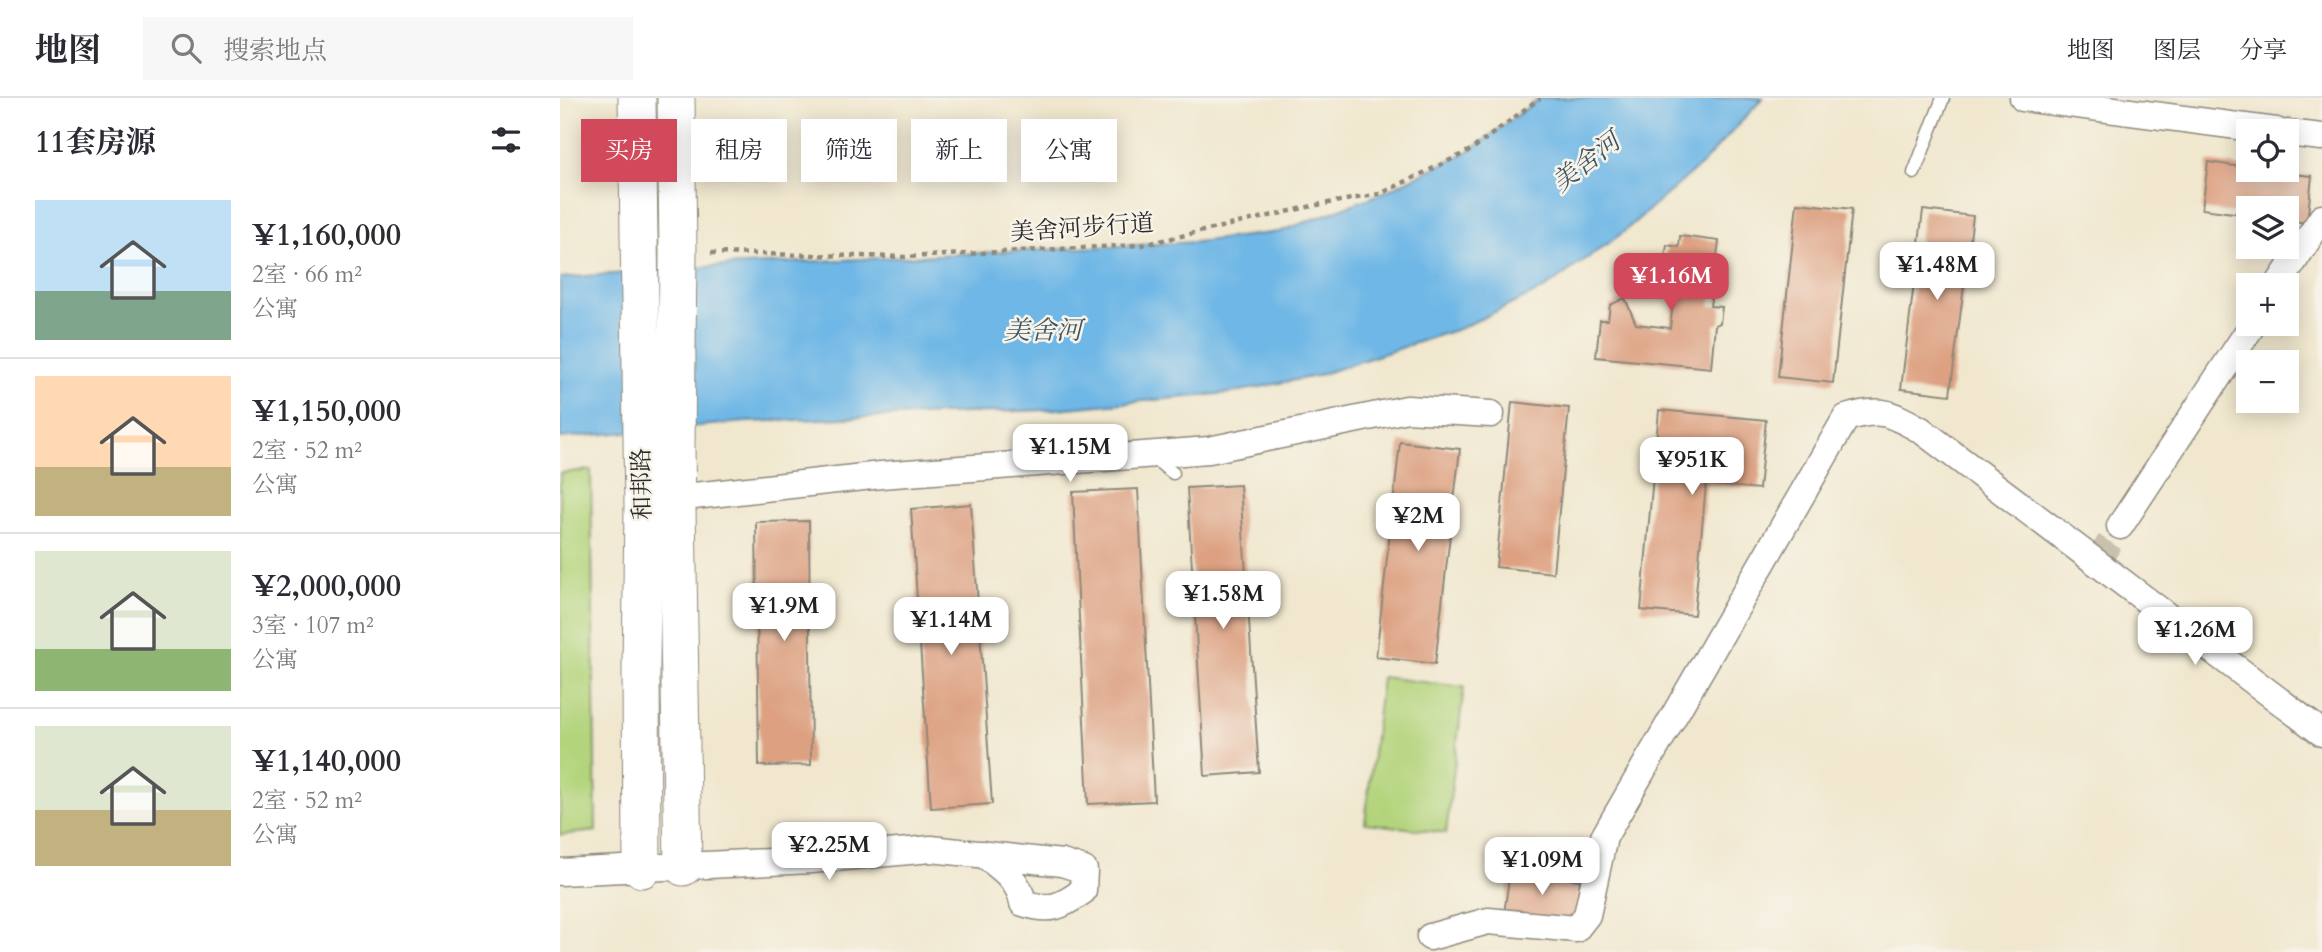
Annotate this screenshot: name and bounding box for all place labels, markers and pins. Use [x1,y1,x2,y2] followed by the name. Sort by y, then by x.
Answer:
[1880,242,1994,302] pin: ¥1.48M
[1614,254,1728,313] pin: ¥1.16M
[1013,424,1127,484] pin: ¥1.15M
[1643,438,1741,497] pin: ¥951K
[1384,494,1452,553] pin: ¥2M
[1166,572,1280,631] pin: ¥1.58M
[735,584,833,643] pin: ¥1.9M
[894,598,1008,657] pin: ¥1.14M
[2138,608,2252,667] pin: ¥1.26M
[772,822,886,882] pin: ¥2.25M
[1485,838,1599,897] pin: ¥1.09M

